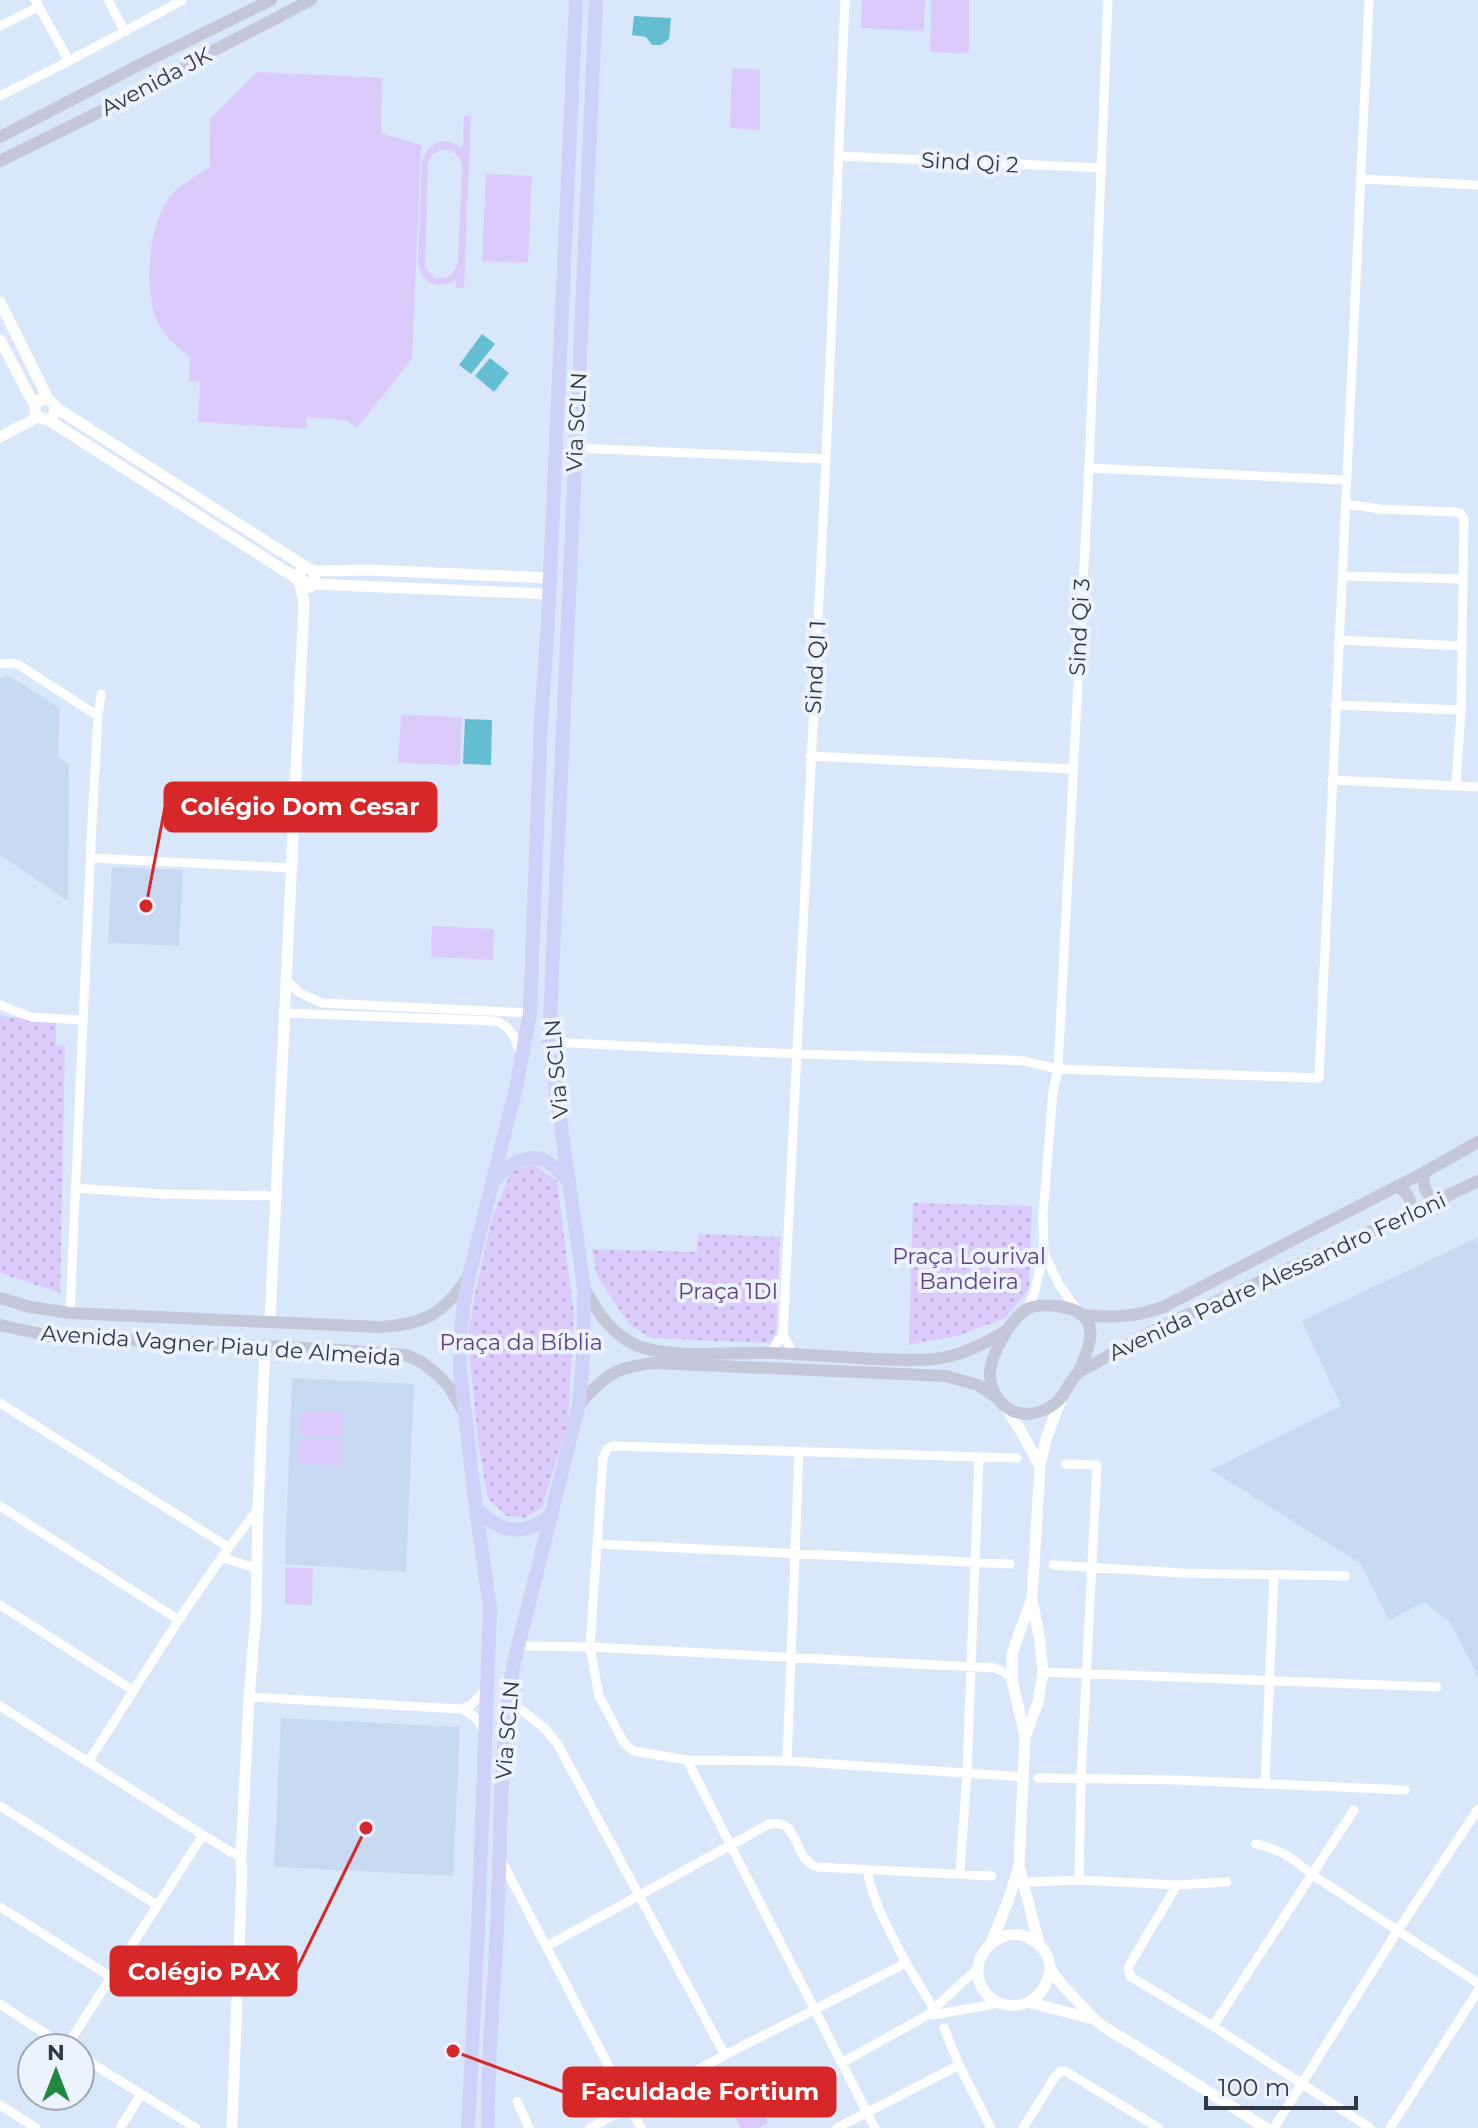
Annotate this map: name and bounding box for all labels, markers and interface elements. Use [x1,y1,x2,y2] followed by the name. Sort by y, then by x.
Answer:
[96,41,216,122] street label: Avenida JK
[921,146,1019,179] street label: Sind Qi 2
[560,372,593,472] street label: Via SCLN
[1063,578,1096,676] street label: Sind Qi 3
[800,619,831,715] street label: Sind QI 1
[165,783,436,831] callout: Colégio Dom Cesar
[180,792,420,821] text: Colégio Dom Cesar
[539,1018,574,1120] street label: Via SCLN
[1104,1186,1450,1367] street label: Avenida Padre Alessandro Ferloni
[892,1243,1046,1295] park label: Praça Lourival Bandeira
[678,1278,778,1305] park label: Praça 1DI
[40,1319,402,1372] street label: Avenida Vagner Piau de Almeida
[439,1329,603,1356] park label: Praça da Bíblia
[490,1679,525,1781] street label: Via SCLN
[111,1947,296,1995] callout: Colégio PAX
[128,1957,281,1986] text: Colégio PAX
[16,2032,96,2112] north arrow
[47,2039,65,2066] text: N
[1206,2060,1356,2110] scale bar
[564,2068,835,2116] callout: Faculdade Fortium
[1218,2073,1290,2102] text: 100 m
[581,2077,819,2106] text: Faculdade Fortium

